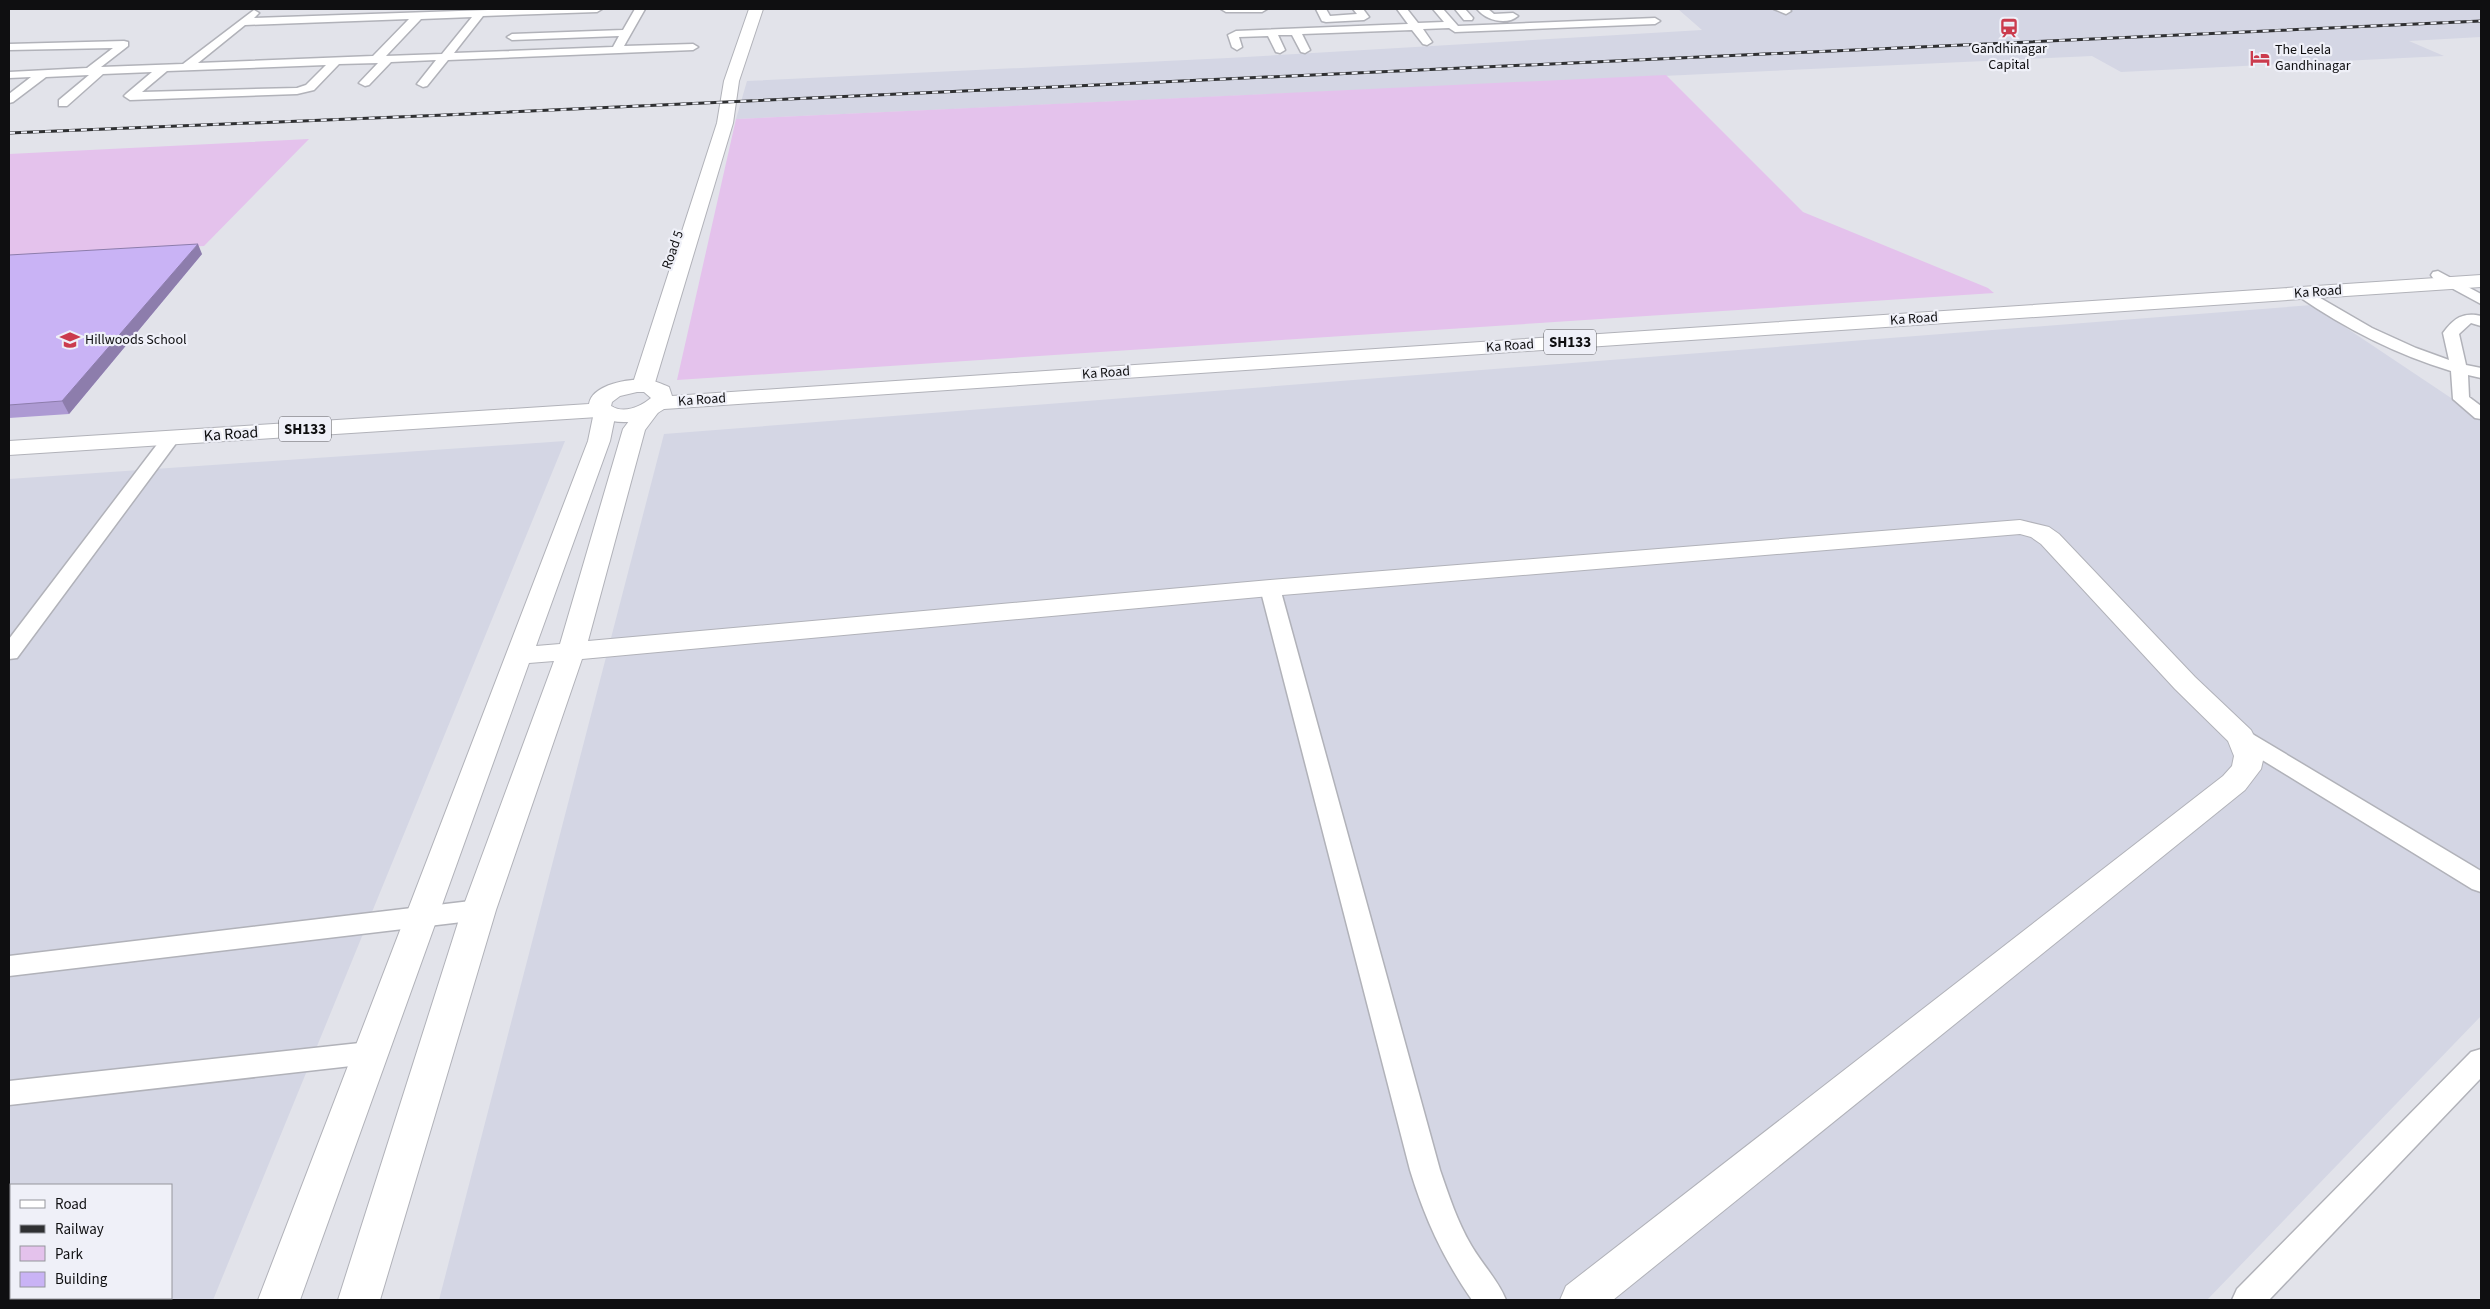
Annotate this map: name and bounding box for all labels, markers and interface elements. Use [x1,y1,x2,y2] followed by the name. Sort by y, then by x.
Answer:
[1998,17,2020,39] station icon: Gandhinagar Capital
[1971,39,2047,75] place label: Gandhinagar Capital
[2275,40,2351,76] place label: The Leela Gandhinagar
[2249,47,2271,69] hotel icon: The Leela Gandhinagar
[657,228,689,272] street label: Road 5
[2293,280,2343,304] street label: Ka Road
[1889,307,1939,331] street label: Ka Road
[59,329,81,351] school or university icon: Hillwoods School
[85,330,187,350] place label: Hillwoods School
[1544,330,1596,354] road number: SH133
[1485,334,1535,358] street label: Ka Road
[1081,361,1131,385] street label: Ka Road
[677,388,727,412] street label: Ka Road
[279,416,331,442] road number: SH133
[203,421,259,447] street label: Ka Road
[10,1184,172,1299] legend
[55,1194,87,1215] text: Road
[55,1219,104,1240] text: Railway
[55,1244,84,1265] text: Park
[55,1269,108,1290] text: Building

